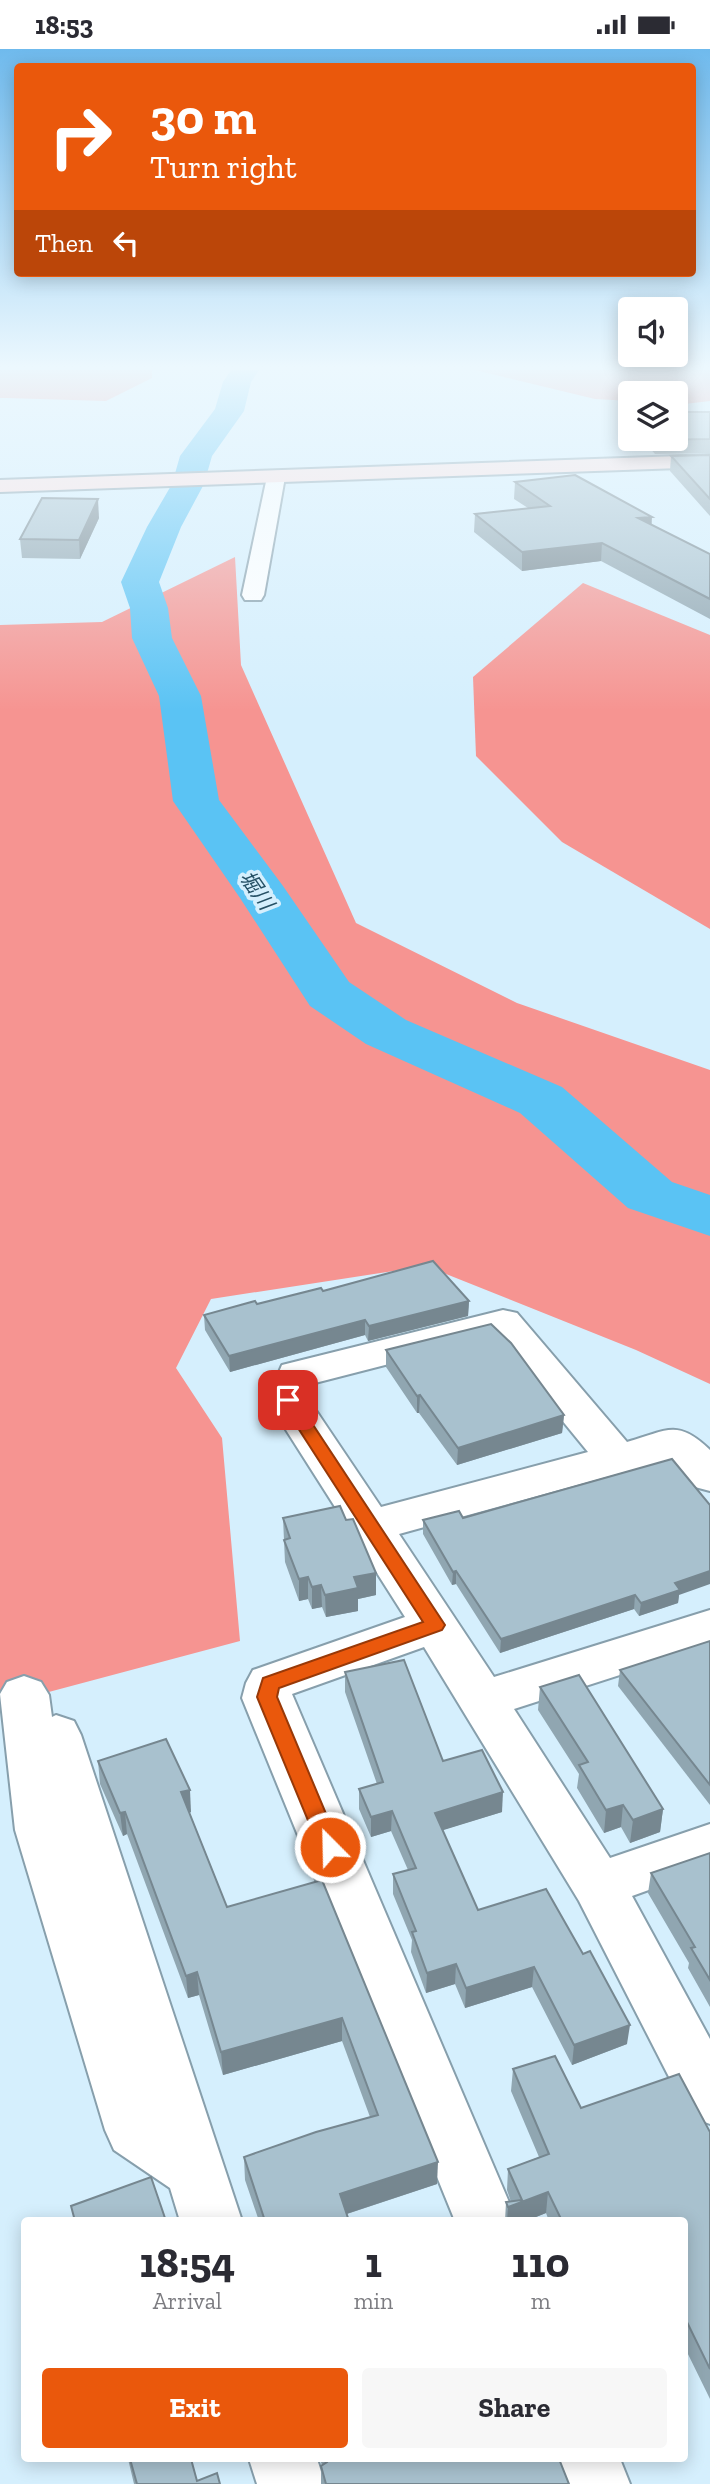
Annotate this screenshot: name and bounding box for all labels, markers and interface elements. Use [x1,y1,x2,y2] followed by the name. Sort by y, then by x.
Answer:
[35,9,93,41] text: 18:53
[150,88,256,147] text: 30 m
[35,91,126,182] icon: right
[150,148,297,186] text: Turn right
[107,224,145,262] icon: left
[35,227,93,259] text: Then
[618,297,688,451] map controls
[618,297,688,367] button: sound
[618,381,688,451] button: layers
[235,866,280,916] water label: 堀川
[258,1370,318,1430] pin
[269,1381,307,1419] icon: arrive
[293,1810,367,1884] position arrow
[139,2237,235,2288] text: 18:54
[365,2237,382,2288] text: 1
[511,2237,570,2288] text: 110
[153,2287,222,2315] text: Arrival
[354,2287,393,2315] text: min
[531,2287,550,2315] text: m
[42,2368,348,2448] button: Exit
[362,2368,667,2448] button: Share

